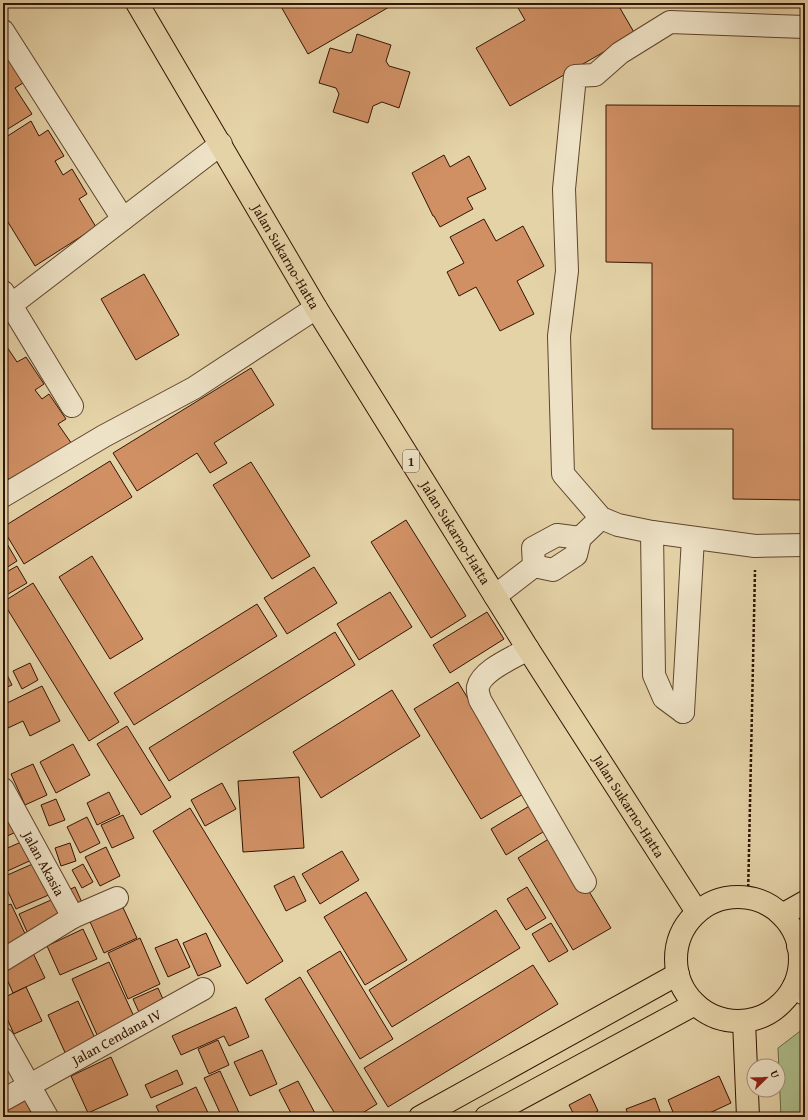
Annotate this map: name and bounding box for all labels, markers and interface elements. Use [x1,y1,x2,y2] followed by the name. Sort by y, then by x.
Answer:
[246,199,325,313] street label: Jalan Sukarno-Hatta
[403,450,419,472] road number: 1
[415,475,496,589] street label: Jalan Sukarno-Hatta
[587,749,670,862] street label: Jalan Sukarno-Hatta
[17,826,70,900] street label: Jalan Akasia
[66,1004,165,1071] street label: Jalan Cendana IV
[746,1058,786,1098] north arrow
[766,1068,784,1081] text: U

